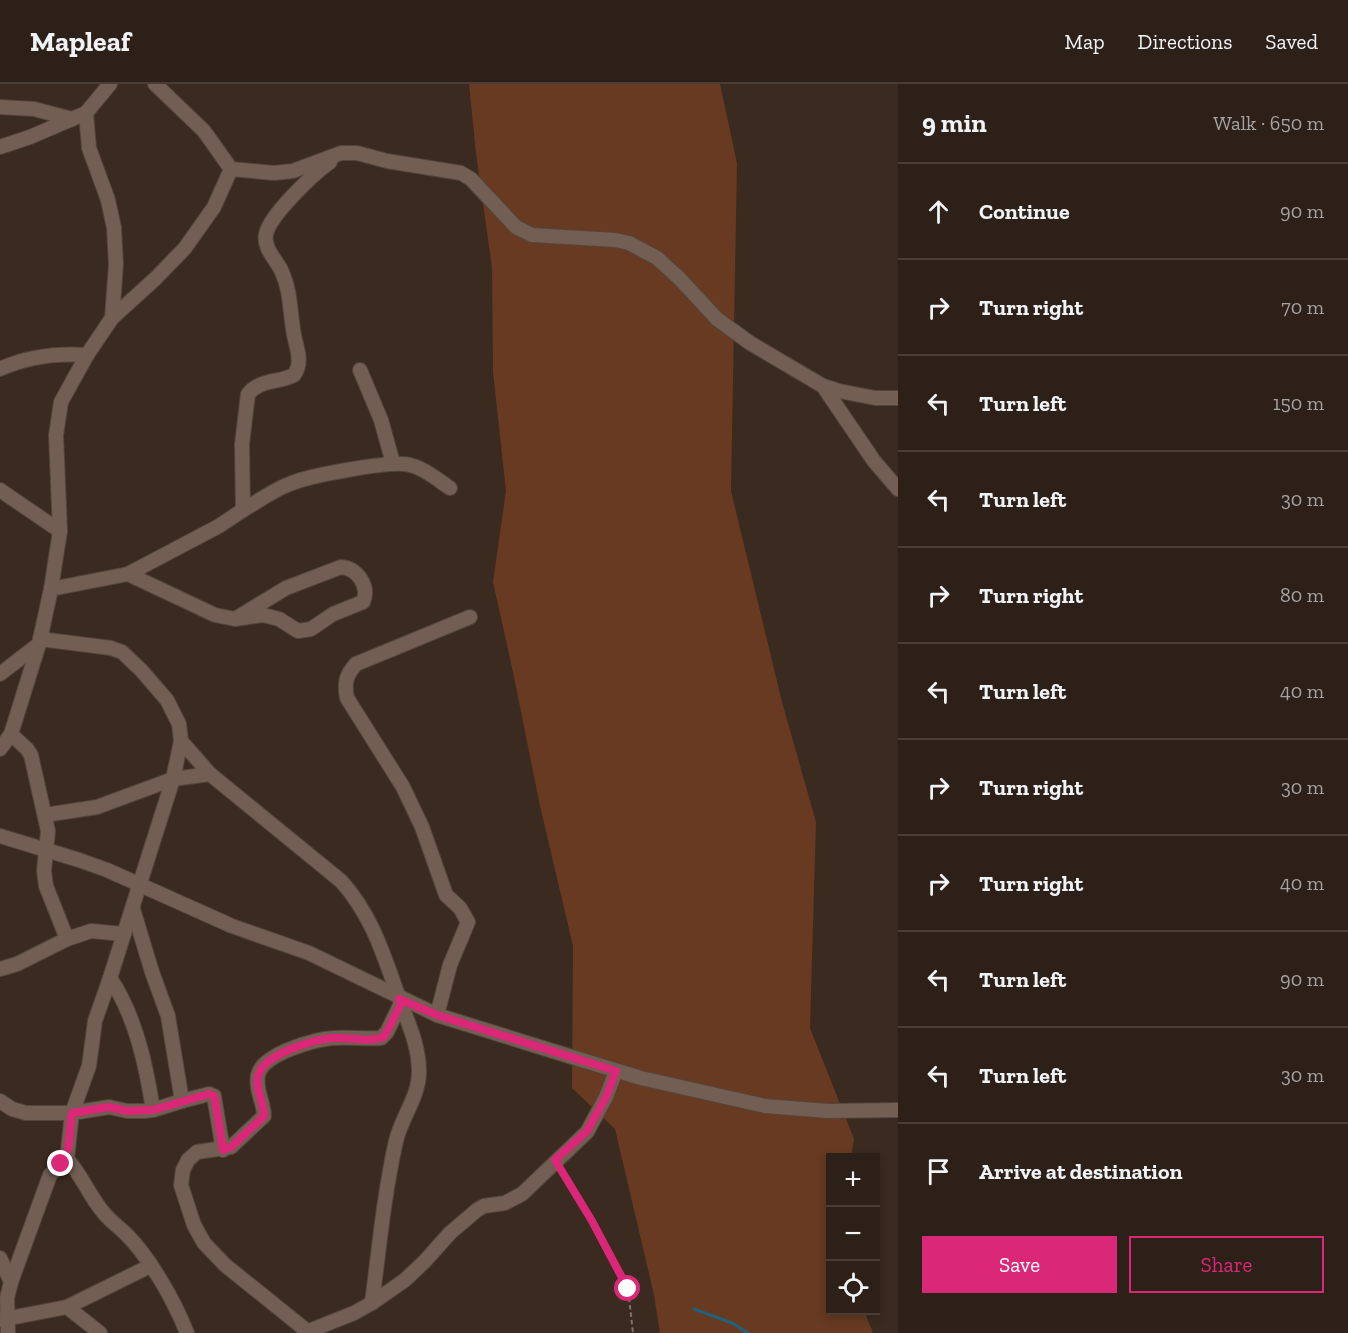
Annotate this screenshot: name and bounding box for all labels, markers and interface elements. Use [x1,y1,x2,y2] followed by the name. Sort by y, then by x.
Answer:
[30,25,130,58] text: Mapleaf
[1065,29,1105,54] text: Map
[1138,29,1232,54] text: Directions
[1265,29,1318,54] text: Saved
[922,107,987,139] text: 9 min
[1213,111,1324,135] text: Walk · 650 m
[922,195,955,228] icon: ahead
[979,198,1070,225] text: Continue
[1280,199,1324,223] text: 90 m
[922,291,955,324] icon: right
[979,294,1083,321] text: Turn right
[1281,295,1324,319] text: 70 m
[922,387,955,420] icon: left
[979,390,1066,417] text: Turn left
[1273,391,1324,415] text: 150 m
[922,483,955,516] icon: left
[979,486,1066,513] text: Turn left
[1281,487,1324,511] text: 30 m
[922,579,955,612] icon: right
[979,582,1083,609] text: Turn right
[1280,583,1324,607] text: 80 m
[922,675,955,708] icon: left
[979,678,1066,705] text: Turn left
[1280,679,1324,703] text: 40 m
[922,771,955,804] icon: right
[979,774,1083,801] text: Turn right
[1281,775,1324,799] text: 30 m
[922,867,955,900] icon: right
[979,870,1083,897] text: Turn right
[1280,871,1324,895] text: 40 m
[922,963,955,996] icon: left
[979,966,1066,993] text: Turn left
[1280,967,1324,991] text: 90 m
[922,1059,955,1092] icon: left
[979,1062,1066,1089] text: Turn left
[1281,1063,1324,1087] text: 30 m
[47,1150,73,1176] route end
[826,1153,880,1315] map controls
[826,1153,880,1207] button: +
[922,1155,955,1188] icon: arrive
[979,1158,1182,1185] text: Arrive at destination
[826,1207,880,1261] button: −
[922,1236,1117,1293] button: Save
[1129,1236,1324,1293] button: Share
[826,1261,880,1315] button: locate
[614,1275,640,1301] route start

